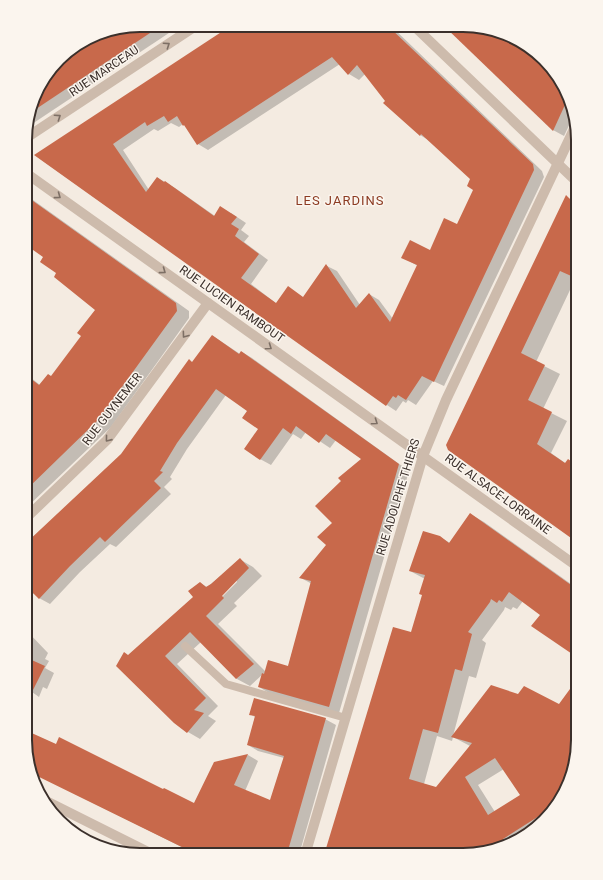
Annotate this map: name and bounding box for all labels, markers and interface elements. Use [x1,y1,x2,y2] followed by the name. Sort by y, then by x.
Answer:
[163,42,170,50] one-way arrow
[67,43,141,99] street label: RUE MARCEAU
[54,115,61,122] one-way arrow
[53,191,60,198] one-way arrow
[296,193,384,208] district label: LES JARDINS
[177,262,287,346] street label: RUE LUCIEN RAMBOUT
[159,266,166,273] one-way arrow
[182,330,189,337] one-way arrow
[265,342,272,350] one-way arrow
[79,369,145,448] street label: RUE GUYNEMER
[371,417,378,425] one-way arrow
[105,435,112,442] one-way arrow
[374,437,422,557] street label: RUE ADOLPHE THIERS
[442,451,554,537] street label: RUE ALSACE-LORRAINE

